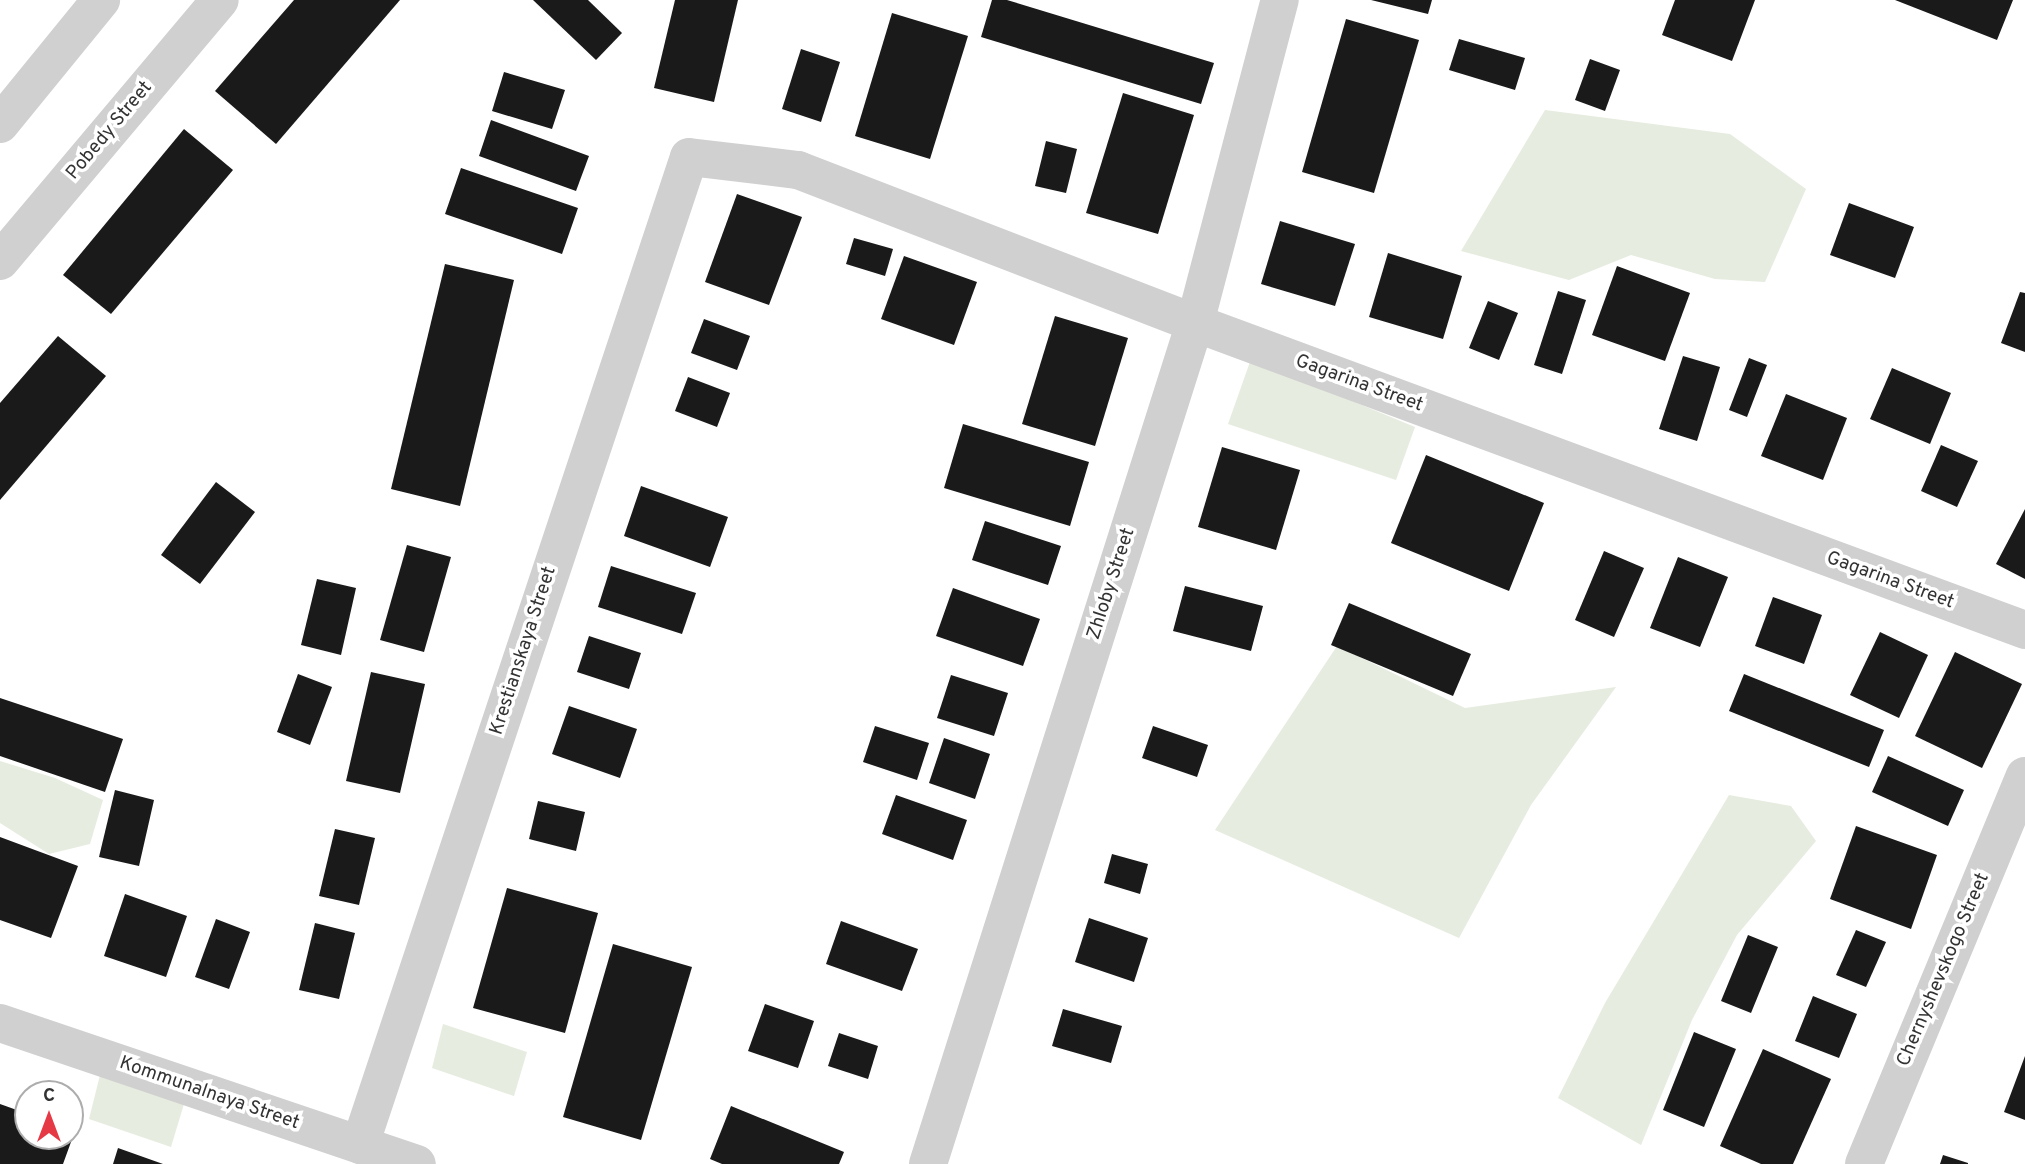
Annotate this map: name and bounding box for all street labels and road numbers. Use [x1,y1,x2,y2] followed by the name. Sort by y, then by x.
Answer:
[62,77,158,185] street label: Pobedy Street
[1292,350,1426,418] street label: Gagarina Street
[1083,525,1141,643] street label: Zhloby Street
[1823,547,1957,615] street label: Gagarina Street
[486,564,562,738] street label: Krestianskaya Street
[1893,870,1995,1070] street label: Chernyshevskogo Street
[116,1052,302,1136] street label: Kommunalnaya Street

